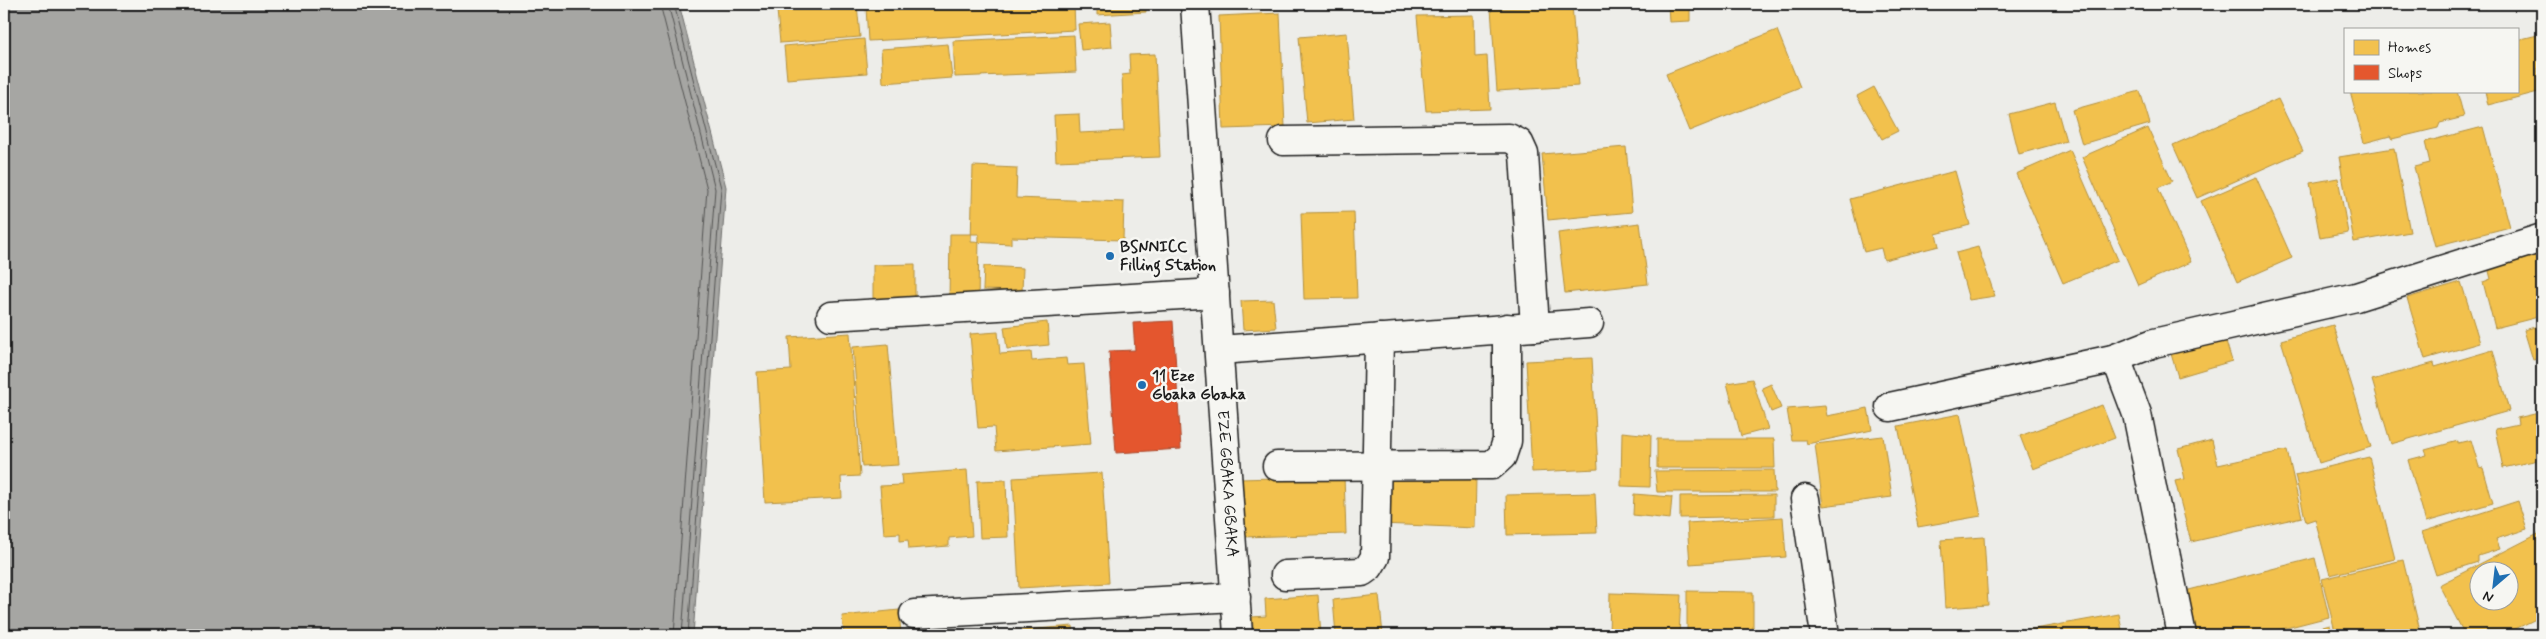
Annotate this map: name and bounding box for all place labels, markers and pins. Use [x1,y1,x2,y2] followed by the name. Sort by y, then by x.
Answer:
[1120,237,1216,278] place label: BSNNICC Filling Station
[1104,250,1116,262] marker: BSNNICC Filling Station
[1152,366,1246,405] place label: 11 Eze Gbaka Gbaka
[1136,379,1148,391] marker: 11 Eze Gbaka Gbaka

